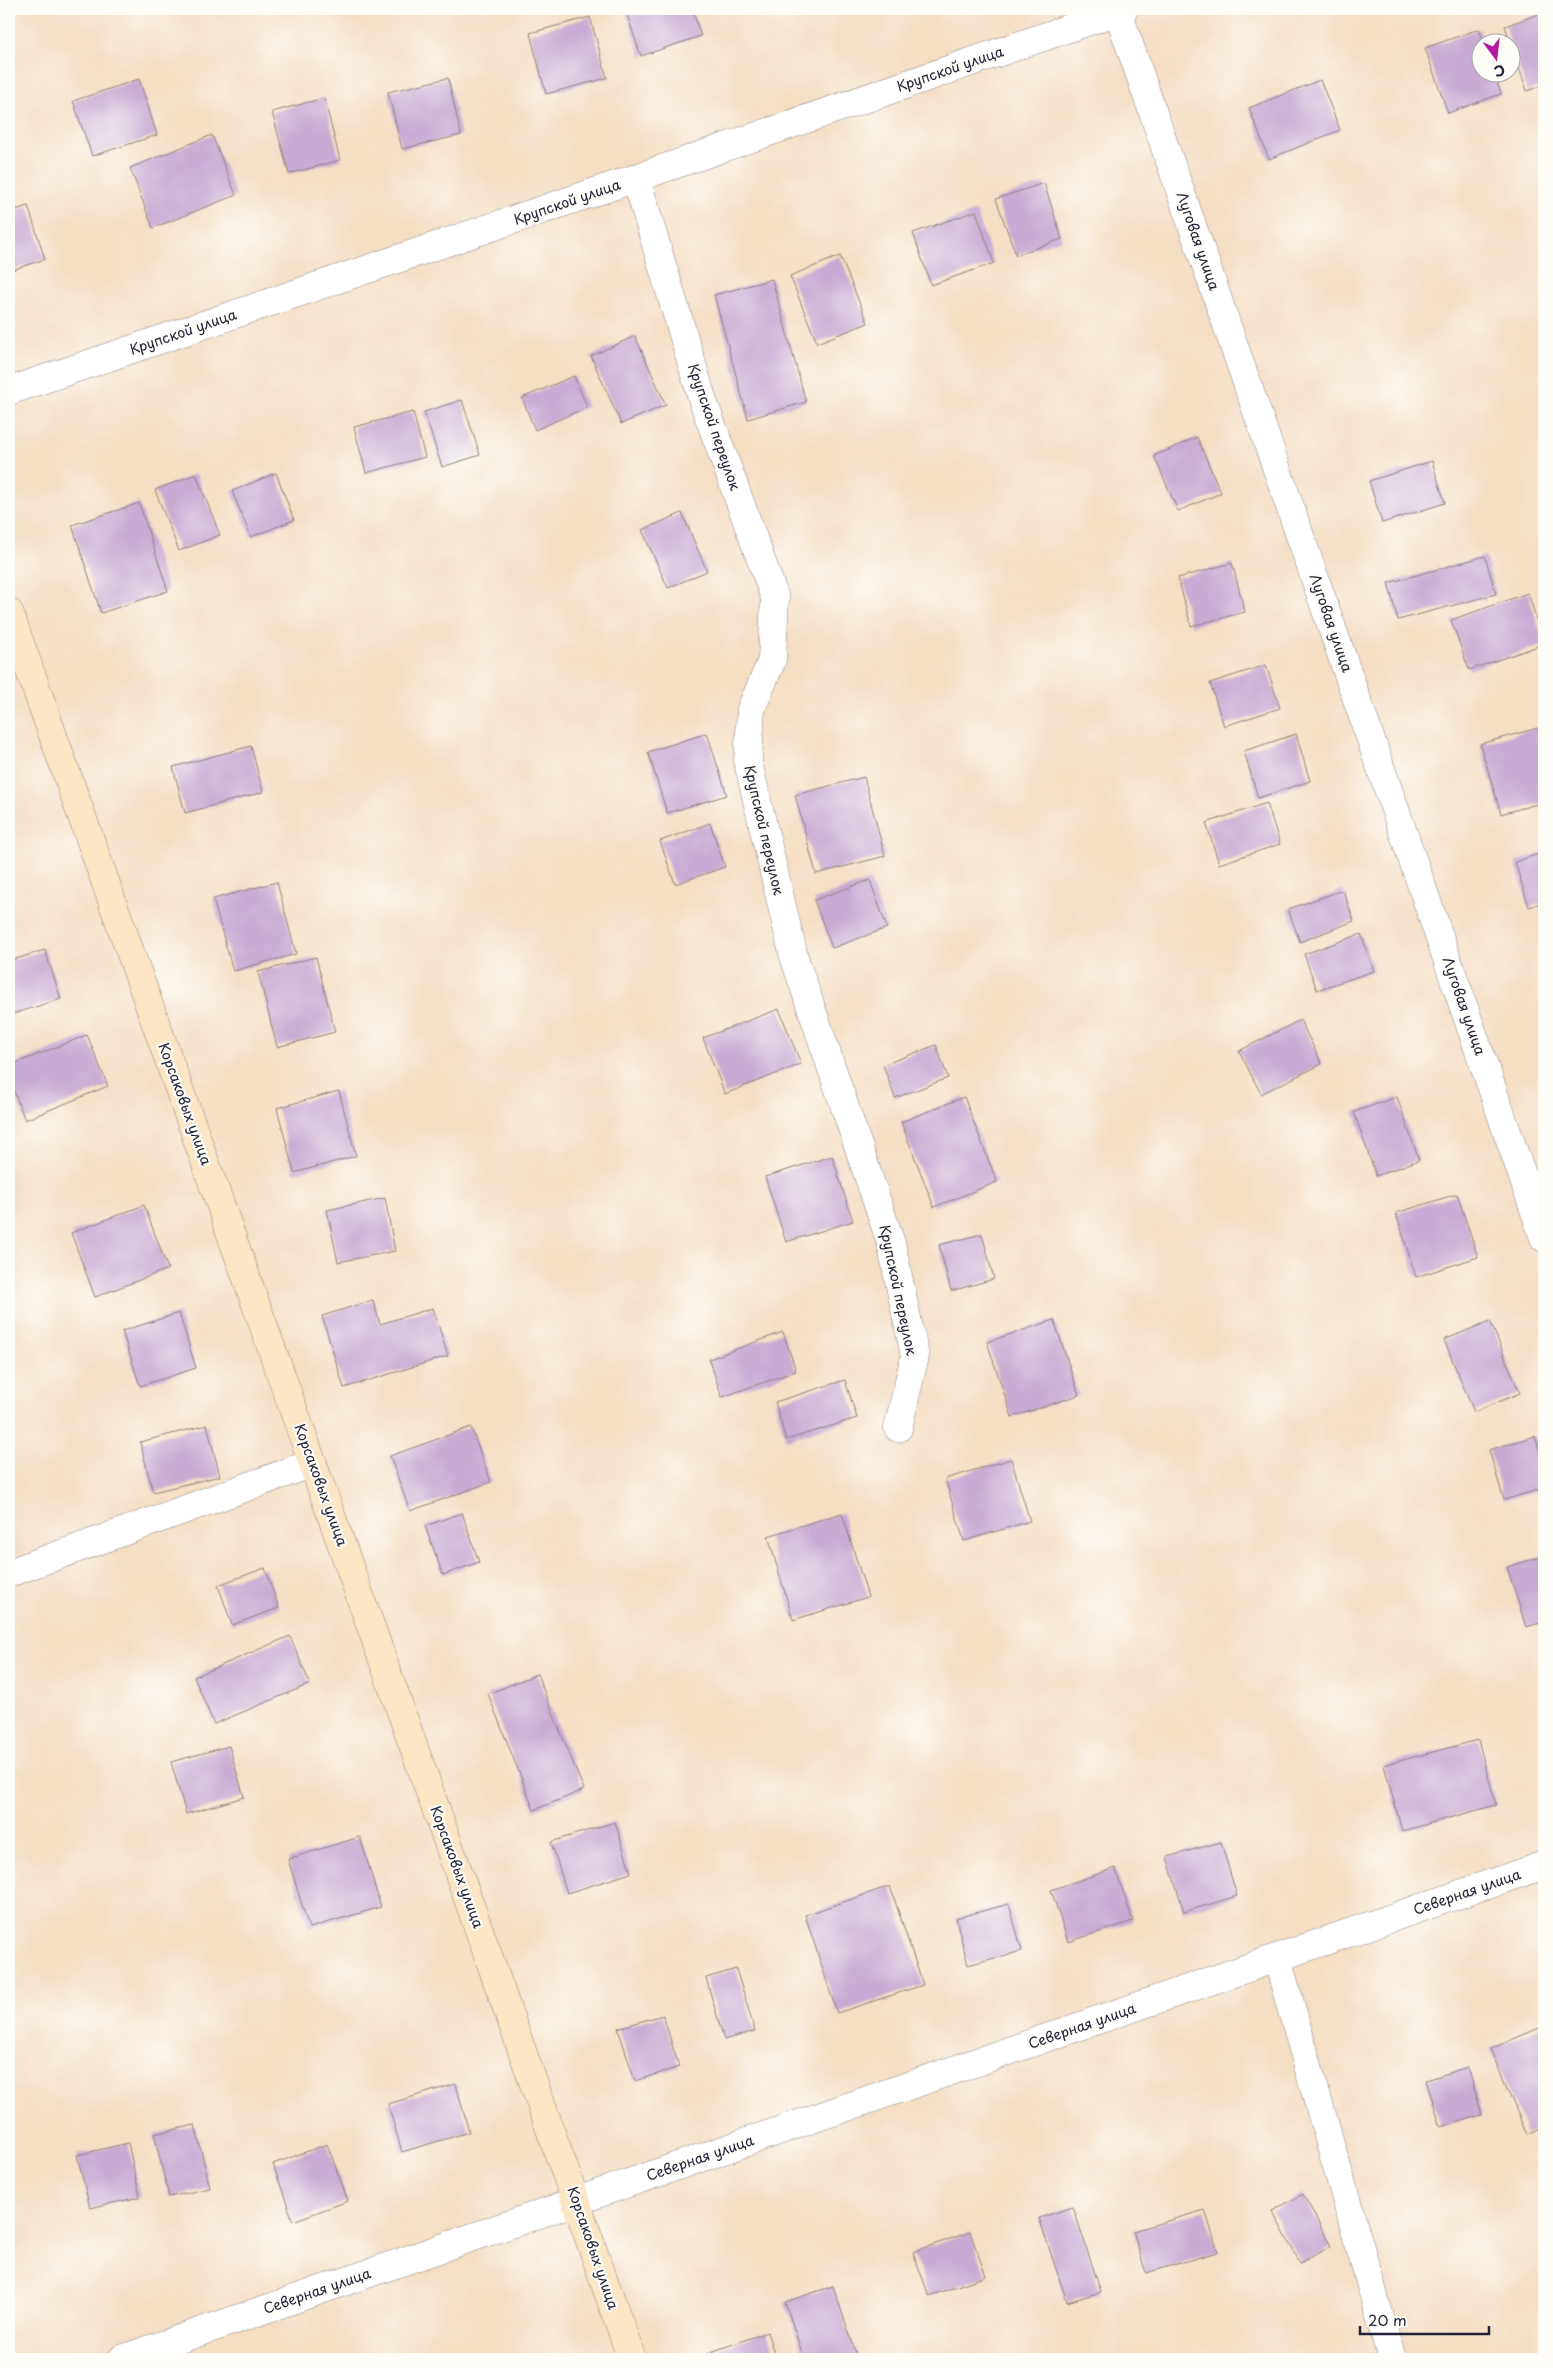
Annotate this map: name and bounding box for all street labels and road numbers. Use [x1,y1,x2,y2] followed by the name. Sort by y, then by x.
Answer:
[894,40,1006,97] street label: Крупской улица
[511,173,623,230] street label: Крупской улица
[1172,189,1225,293] street label: Луговая улица
[127,303,239,360] street label: Крупской улица
[683,361,746,494] street label: Крупской переулок
[1305,571,1358,675] street label: Луговая улица
[739,763,790,898] street label: Крупской переулок
[1438,954,1491,1058] street label: Луговая улица
[154,1040,217,1168] street label: Корсаковых улица
[874,1223,923,1358] street label: Крупской переулок
[290,1421,353,1549] street label: Корсаковых улица
[426,1803,489,1931] street label: Корсаковых улица
[1410,1863,1524,1920] street label: Северная улица
[1025,1997,1139,2054] street label: Северная улица
[643,2129,757,2186] street label: Северная улица
[563,2184,624,2312] street label: Корсаковых улица
[260,2262,374,2319] street label: Северная улица

